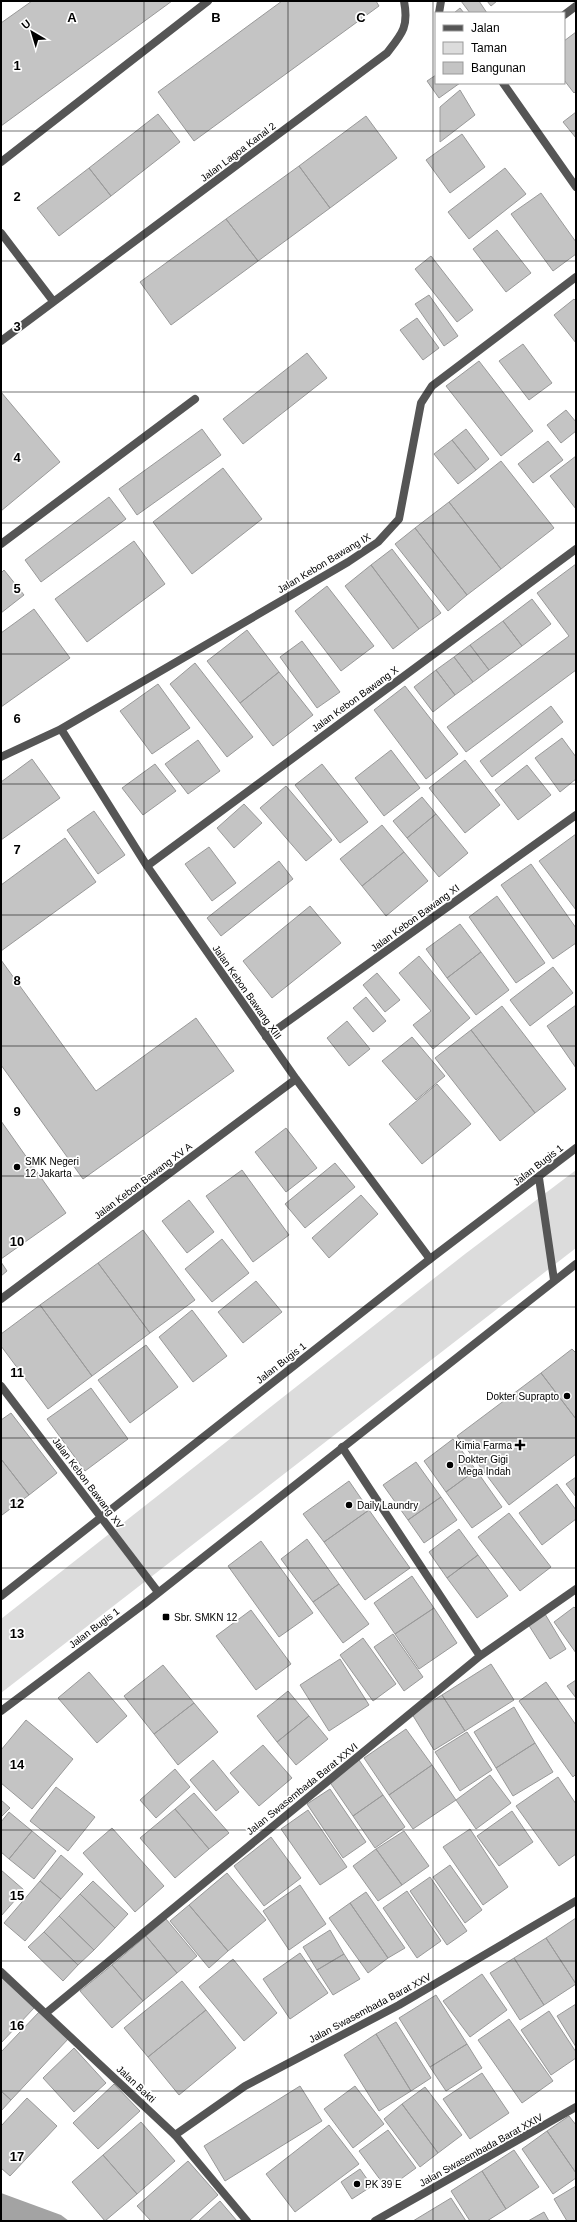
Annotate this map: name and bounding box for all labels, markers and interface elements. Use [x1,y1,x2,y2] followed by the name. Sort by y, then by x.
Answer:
[67,10,77,25] text: A
[211,10,221,25] text: B
[356,10,366,25] text: C
[12,12,52,52] north arrow
[435,12,565,84] legend
[19,17,33,31] text: U
[471,21,500,35] text: Jalan
[471,41,507,55] text: Taman
[13,58,21,73] text: 1
[471,61,526,75] text: Bangunan
[198,120,278,184] street label: Jalan Lagoa Kanal 2
[13,189,21,204] text: 2
[13,319,21,334] text: 3
[13,450,21,465] text: 4
[275,531,373,595] street label: Jalan Kebon Bawang IX
[13,581,21,596] text: 5
[310,664,401,734] street label: Jalan Kebon Bawang X
[13,711,21,726] text: 6
[13,842,21,857] text: 7
[369,882,461,954] street label: Jalan Kebon Bawang XI
[210,943,284,1041] street label: Jalan Kebon Bawang XIII
[13,973,21,988] text: 8
[13,1104,21,1119] text: 9
[92,1140,194,1221] street label: Jalan Kebon Bawang XV A
[511,1142,565,1188] street label: Jalan Bugis 1
[25,1156,79,1179] place label: SMK Negeri 12 Jakarta
[12,1162,22,1172] marker: SMK Negeri 12 Jakarta
[10,1234,24,1249] text: 10
[254,1340,308,1386] street label: Jalan Bugis 1
[10,1365,24,1380] text: 11
[486,1391,559,1402] place label: Dokter Suprapto
[562,1391,572,1401] marker: Dokter Suprapto
[50,1436,126,1531] street label: Jalan Kebon Bawang XV
[455,1440,512,1451] place label: Kimia Farma
[515,1440,525,1450] marker: Kimia Farma
[458,1454,511,1477] place label: Dokter Gigi Mega Indah
[445,1460,455,1470] marker: Dokter Gigi Mega Indah
[10,1496,24,1511] text: 12
[344,1500,354,1510] marker: Daily Laundry
[357,1500,418,1511] place label: Daily Laundry
[67,1605,122,1650] street label: Jalan Bugis 1
[161,1612,171,1622] marker: Sbr. SMKN 12
[174,1612,238,1623] place label: Sbr. SMKN 12
[10,1626,24,1641] text: 13
[244,1741,360,1837] street label: Jalan Swasembada Barat XXVI
[10,1757,25,1772] text: 14
[10,1888,24,1903] text: 15
[307,1971,433,2045] street label: Jalan Swasembada Barat XXV
[10,2018,24,2033] text: 16
[114,2063,158,2105] street label: Jalan Bakti
[417,2111,545,2189] street label: Jalan Swasembada Barat XXIV
[10,2149,24,2164] text: 17
[352,2179,362,2189] marker: PK 39 E
[365,2179,402,2190] place label: PK 39 E

